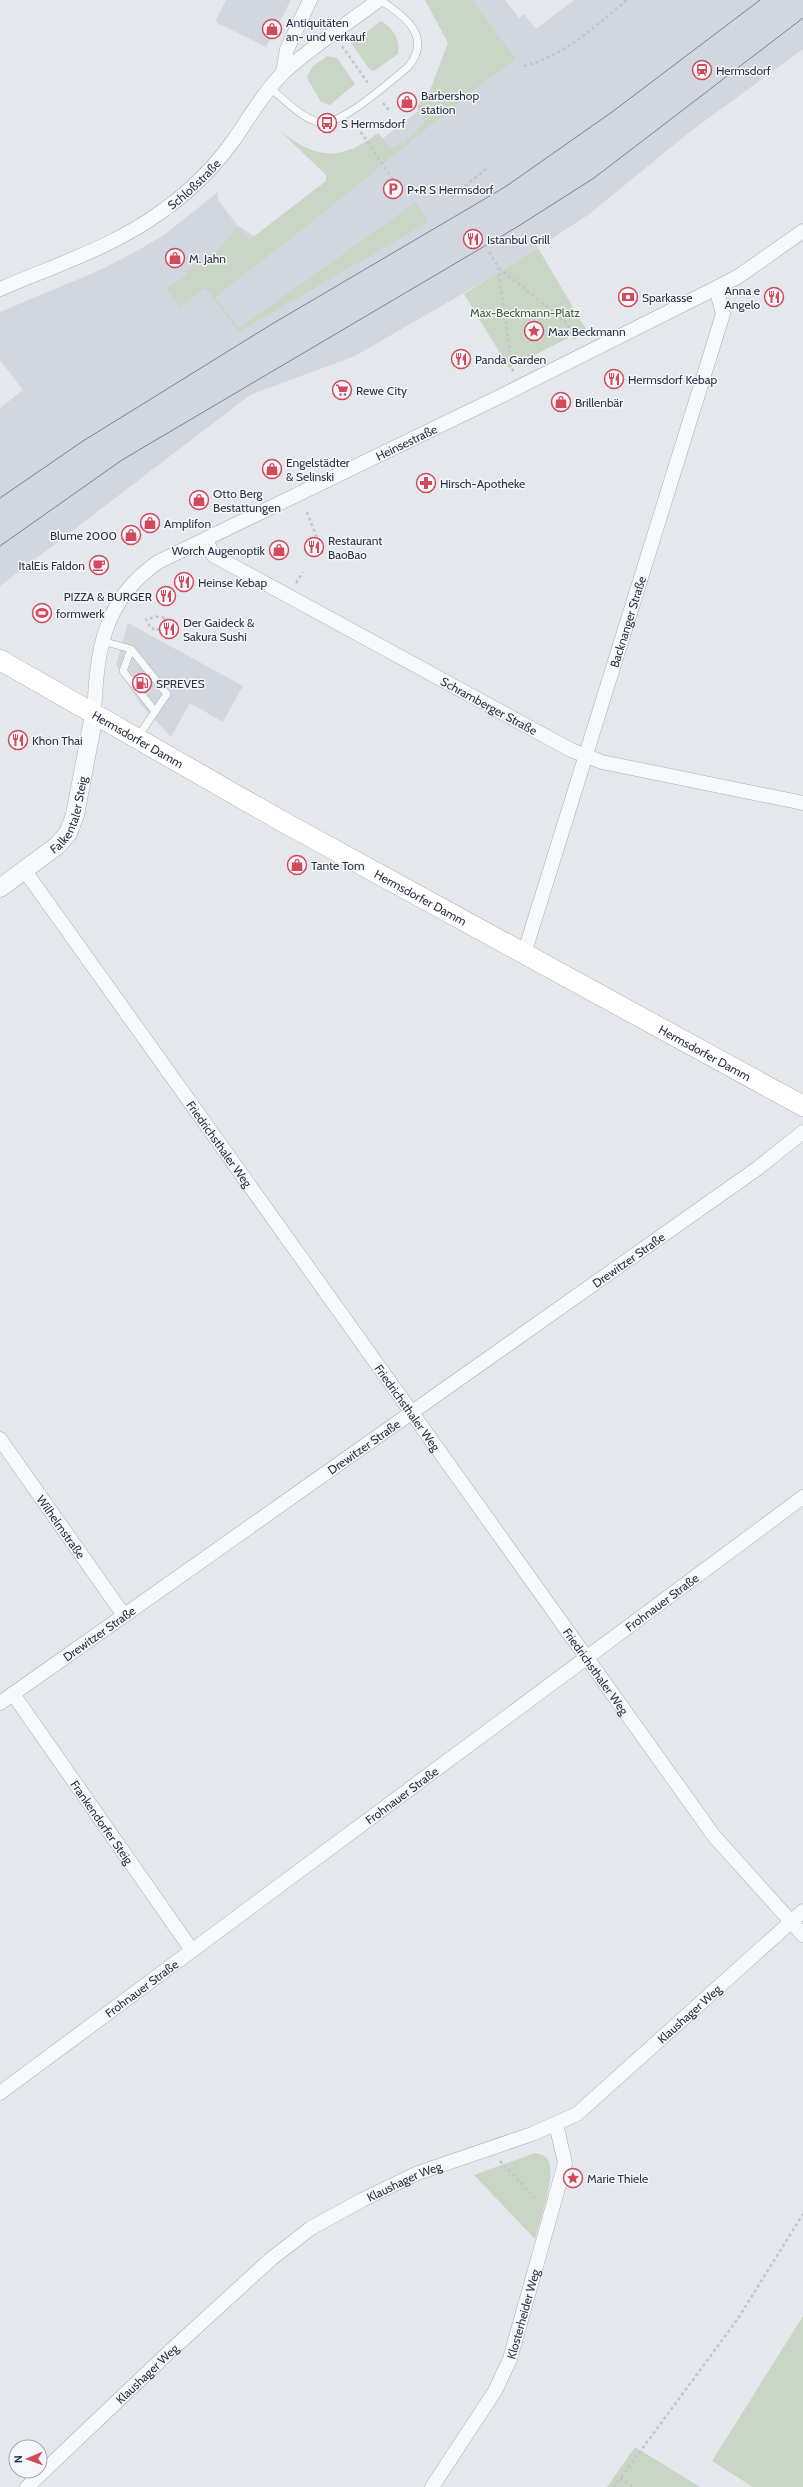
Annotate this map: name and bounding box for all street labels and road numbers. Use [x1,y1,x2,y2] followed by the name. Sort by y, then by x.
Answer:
[164,156,223,212] street label: Schloßstraße
[373,421,439,463] street label: Heinsestraße
[606,574,649,669] street label: Backnanger Straße
[438,673,540,738] street label: Schramberger Straße
[90,707,186,771] street label: Hermsdorfer Damm
[47,774,90,856] street label: Falkentaler Steig
[372,866,470,928] street label: Hermsdorfer Damm
[656,1021,754,1084] street label: Hermsdorfer Damm
[184,1097,256,1191] street label: Friedrichsthaler Weg
[589,1229,667,1290] street label: Drewitzer Straße
[372,1361,445,1454] street label: Friedrichsthaler Weg
[324,1416,403,1477] street label: Drewitzer Straße
[34,1492,89,1561] street label: Wilhelmstraße
[622,1570,701,1634] street label: Frohnauer Straße
[60,1603,138,1664] street label: Drewitzer Straße
[560,1625,633,1718] street label: Friedrichsthaler Weg
[362,1763,441,1827] street label: Frohnauer Straße
[68,1777,137,1868] street label: Frankendorfer Steig
[102,1956,181,2020] street label: Frohnauer Straße
[654,1980,725,2046] street label: Klaushager Weg
[364,2158,444,2204] street label: Klaushager Weg
[503,2266,543,2361] street label: Klosterheider Weg
[112,2340,182,2407] street label: Klaushager Weg

